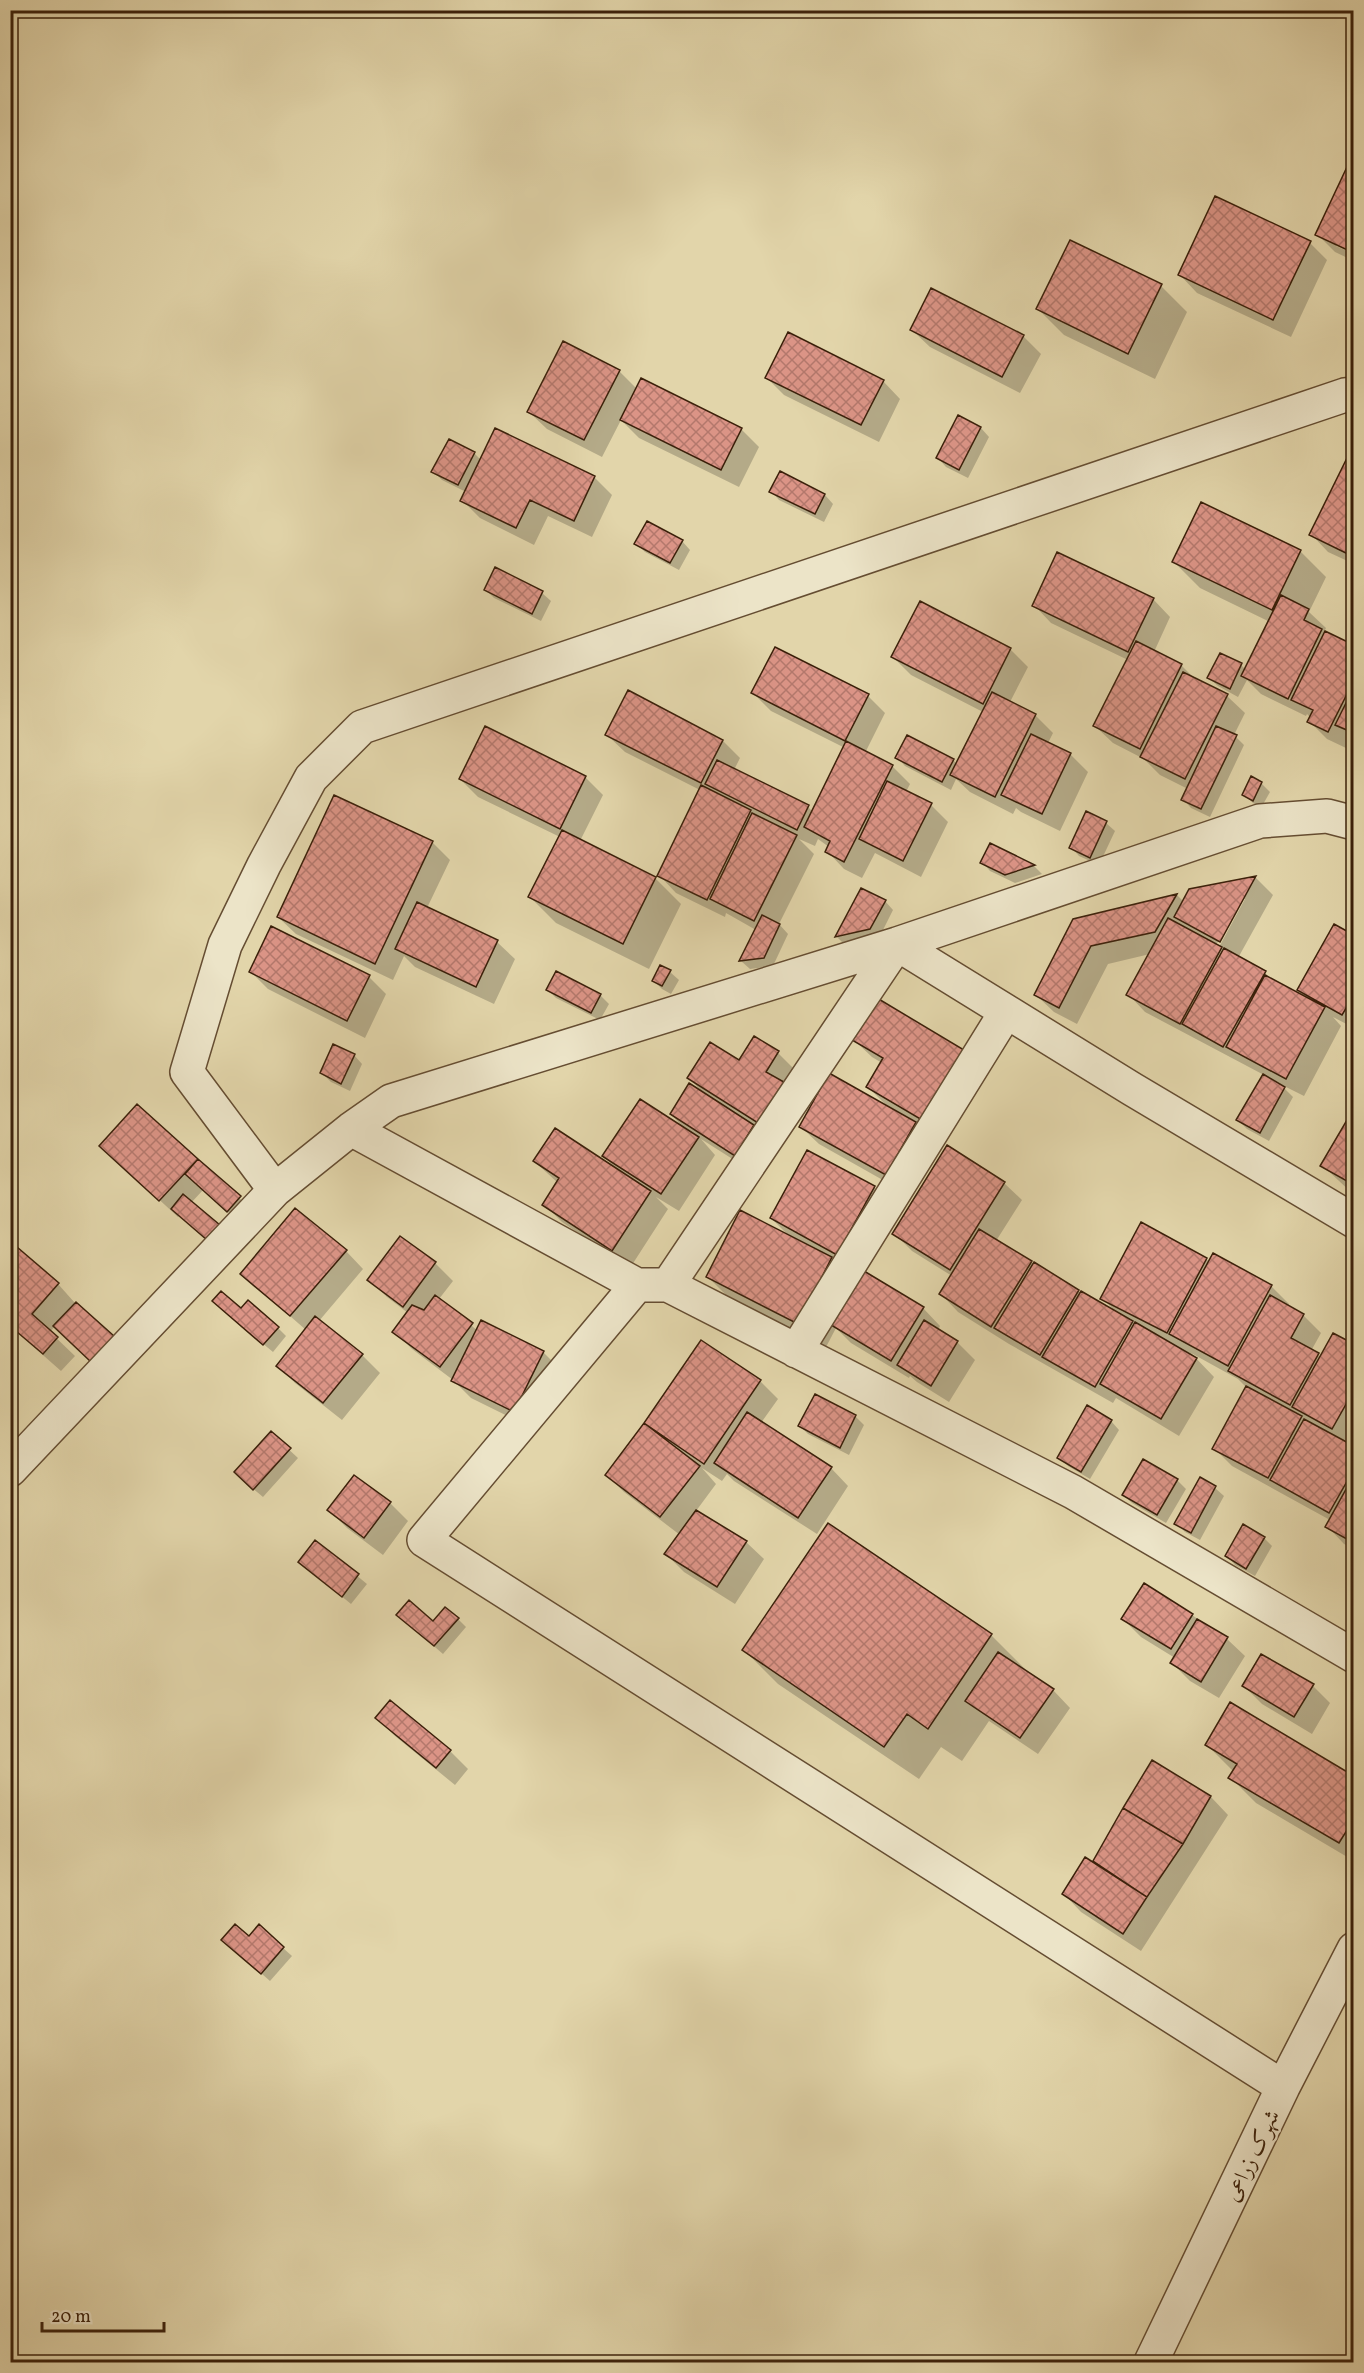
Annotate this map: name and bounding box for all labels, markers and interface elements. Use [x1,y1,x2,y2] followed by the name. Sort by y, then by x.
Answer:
[1218,2105,1289,2207] street label: شهرک زراعی
[42,2295,164,2333] scale bar
[51,2305,91,2330] text: 20 m

